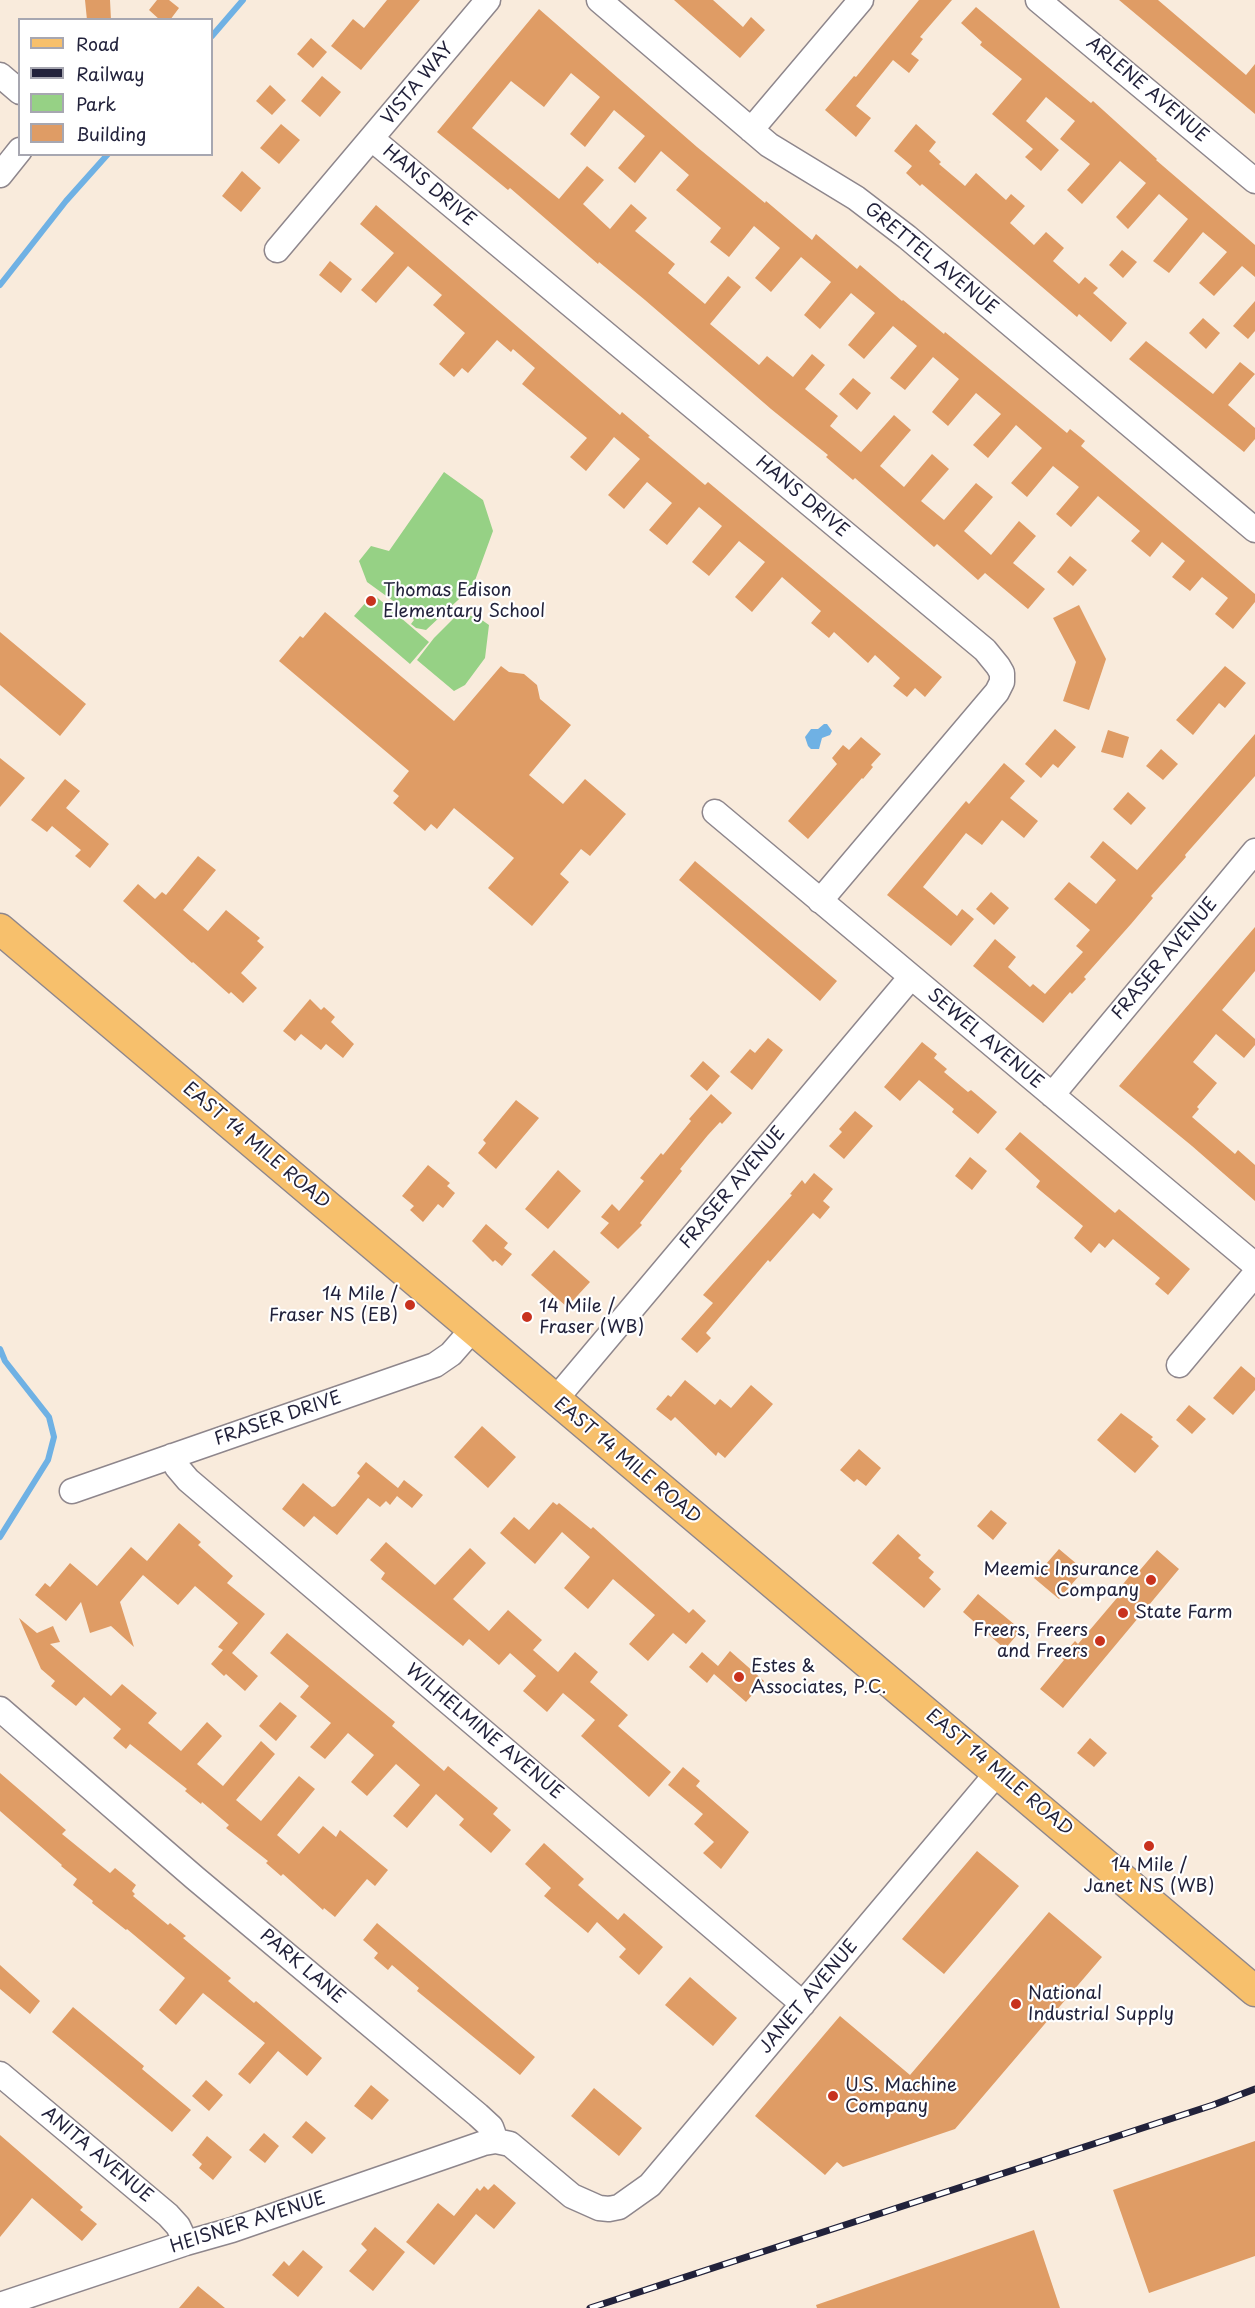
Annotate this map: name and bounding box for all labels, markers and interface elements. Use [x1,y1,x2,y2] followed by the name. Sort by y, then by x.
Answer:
[18,18,213,156] legend
[76,30,120,57] text: Road
[1082,33,1212,147] street label: ARLENE AVENUE
[377,39,459,129] street label: VISTA WAY
[76,60,144,87] text: Railway
[76,90,116,117] text: Park
[76,120,146,147] text: Building
[378,141,480,231] street label: HANS DRIVE
[860,199,1002,319] street label: GRETTEL AVENUE
[751,452,853,542] street label: HANS DRIVE
[383,580,545,622] place label: Thomas Edison Elementary School
[364,594,378,608] marker: Thomas Edison Elementary School
[1108,894,1222,1024] street label: FRASER AVENUE
[923,984,1047,1094] street label: SEWEL AVENUE
[178,1078,334,1214] street label: EAST 14 MILE ROAD
[676,1123,790,1253] street label: FRASER AVENUE
[269,1284,398,1326] place label: 14 Mile / Fraser NS (EB)
[539,1296,644,1338] place label: 14 Mile / Fraser (WB)
[403,1298,417,1312] marker: 14 Mile / Fraser NS (EB)
[520,1310,534,1324] marker: 14 Mile / Fraser (WB)
[212,1387,344,1451] street label: FRASER DRIVE
[549,1393,705,1529] street label: EAST 14 MILE ROAD
[983,1559,1139,1602] place label: Meemic Insurance Company
[1144,1573,1158,1587] marker: Meemic Insurance Company
[1135,1602,1233,1624] place label: State Farm
[1116,1606,1130,1620] marker: State Farm
[973,1620,1088,1662] place label: Freers, Freers and Freers
[1093,1634,1107,1648] marker: Freers, Freers and Freers
[751,1656,886,1698] place label: Estes & Associates, P.C.
[401,1660,567,1804] street label: WILHELMINE AVENUE
[732,1670,746,1684] marker: Estes & Associates, P.C.
[921,1705,1077,1841] street label: EAST 14 MILE ROAD
[1142,1839,1156,1853] marker: 14 Mile / Janet NS (WB)
[1084,1855,1214,1898] place label: 14 Mile / Janet NS (WB)
[255,1925,349,2009] street label: PARK LANE
[755,1936,863,2058] street label: JANET AVENUE
[1028,1983,1174,2026] place label: National Industrial Supply
[1009,1997,1023,2011] marker: National Industrial Supply
[845,2075,957,2118] place label: U.S. Machine Company
[826,2089,840,2103] marker: U.S. Machine Company
[37,2102,157,2208] street label: ANITA AVENUE
[168,2188,328,2258] street label: HEISNER AVENUE

